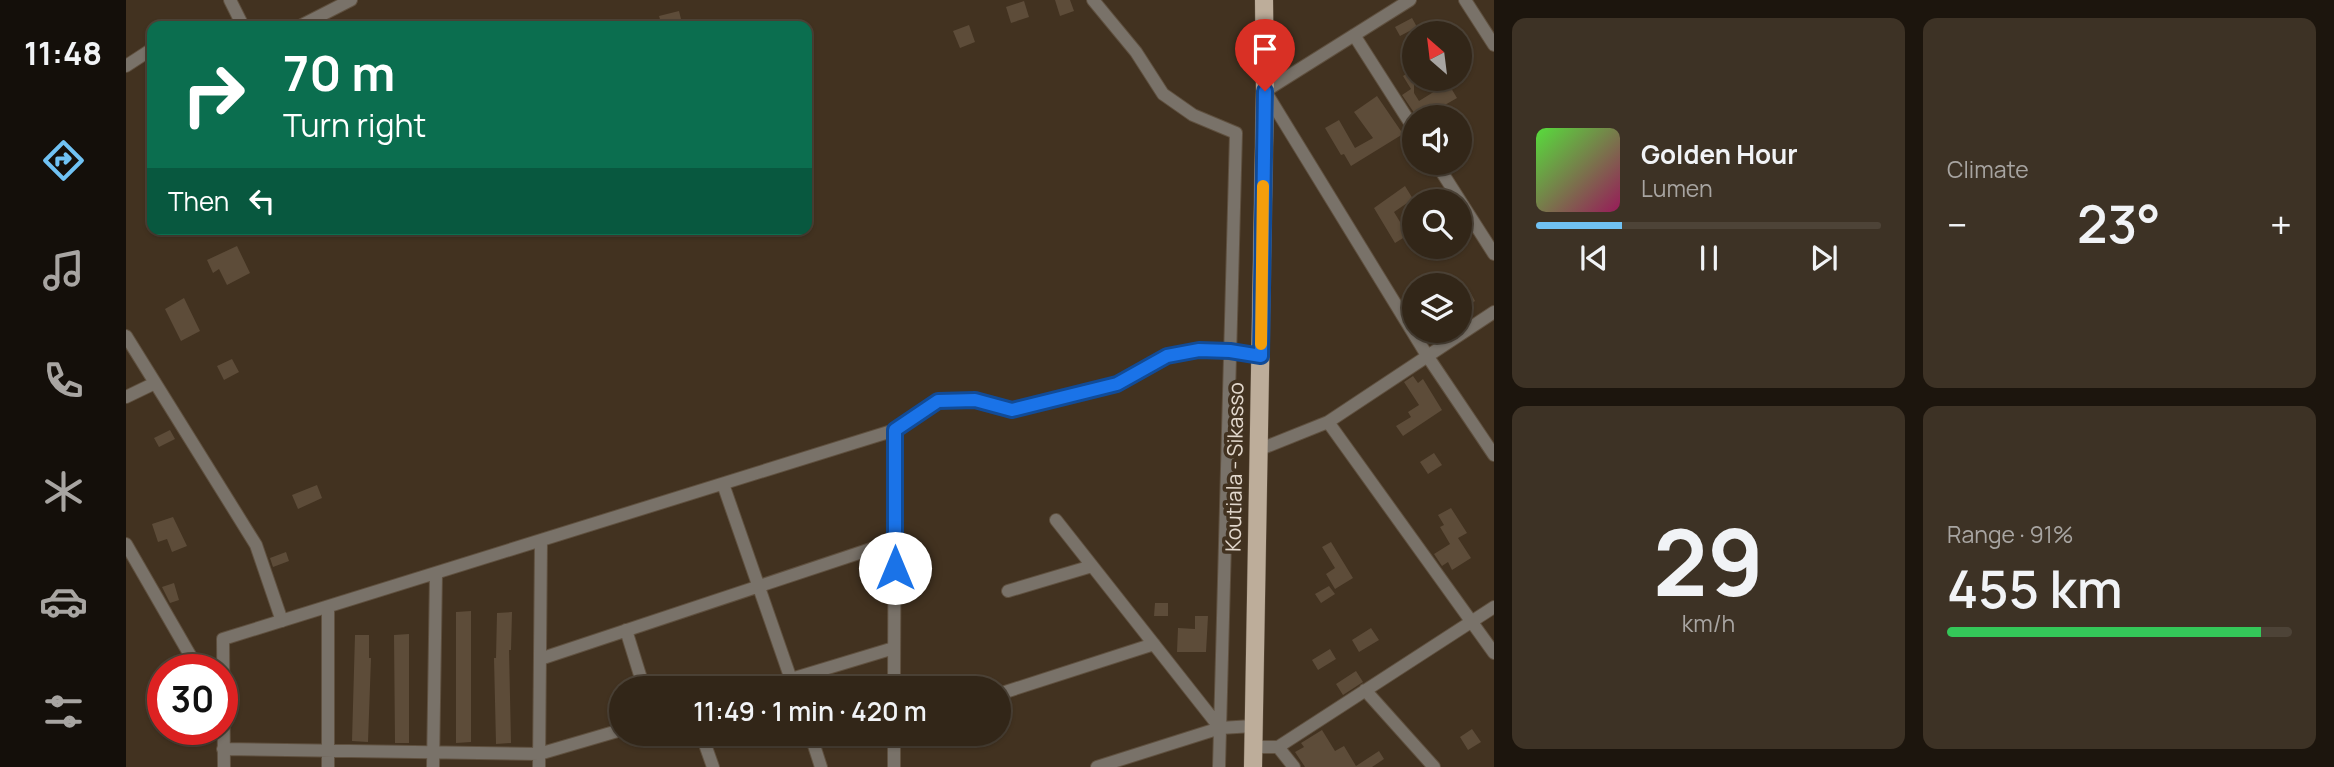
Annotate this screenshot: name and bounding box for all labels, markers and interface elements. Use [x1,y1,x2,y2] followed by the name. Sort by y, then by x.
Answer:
[1235,19,1295,91] pin
[1402,21,1472,91] north arrow
[1402,21,1472,343] map controls
[1246,30,1284,68] icon: arrive
[24,31,102,75] text: 11:48
[283,39,395,106] text: 70 m
[168,49,259,140] icon: right
[283,103,426,147] text: Turn right
[1402,105,1472,175] button: sound
[39,136,88,185] icon: directions
[1641,136,1798,172] text: Golden Hour
[1947,153,2029,185] text: Climate
[1641,172,1713,204] text: Lumen
[243,182,281,220] icon: left
[168,183,229,219] text: Then
[2077,188,2161,259] text: 23°
[1402,189,1472,259] button: search
[1947,198,1968,250] text: −
[2270,198,2292,250] text: +
[1575,239,1613,277] icon: previous
[1690,239,1728,277] icon: pause
[1805,239,1843,277] icon: next
[39,246,88,295] icon: music
[1402,273,1472,343] button: layers
[39,356,88,405] icon: phone
[1219,382,1249,552] street label: Koutiala - Sikasso
[39,467,88,516] icon: climate
[1653,499,1764,623] text: 29
[1947,518,2073,550] text: Range · 91%
[858,531,932,605] position arrow
[1947,553,2123,624] text: 455 km
[39,577,88,626] icon: car
[1682,607,1735,639] text: km/h
[147,654,238,745] speed limit sign: 30
[39,687,88,736] icon: filters
[693,693,927,729] text: 11:49 · 1 min · 420 m

